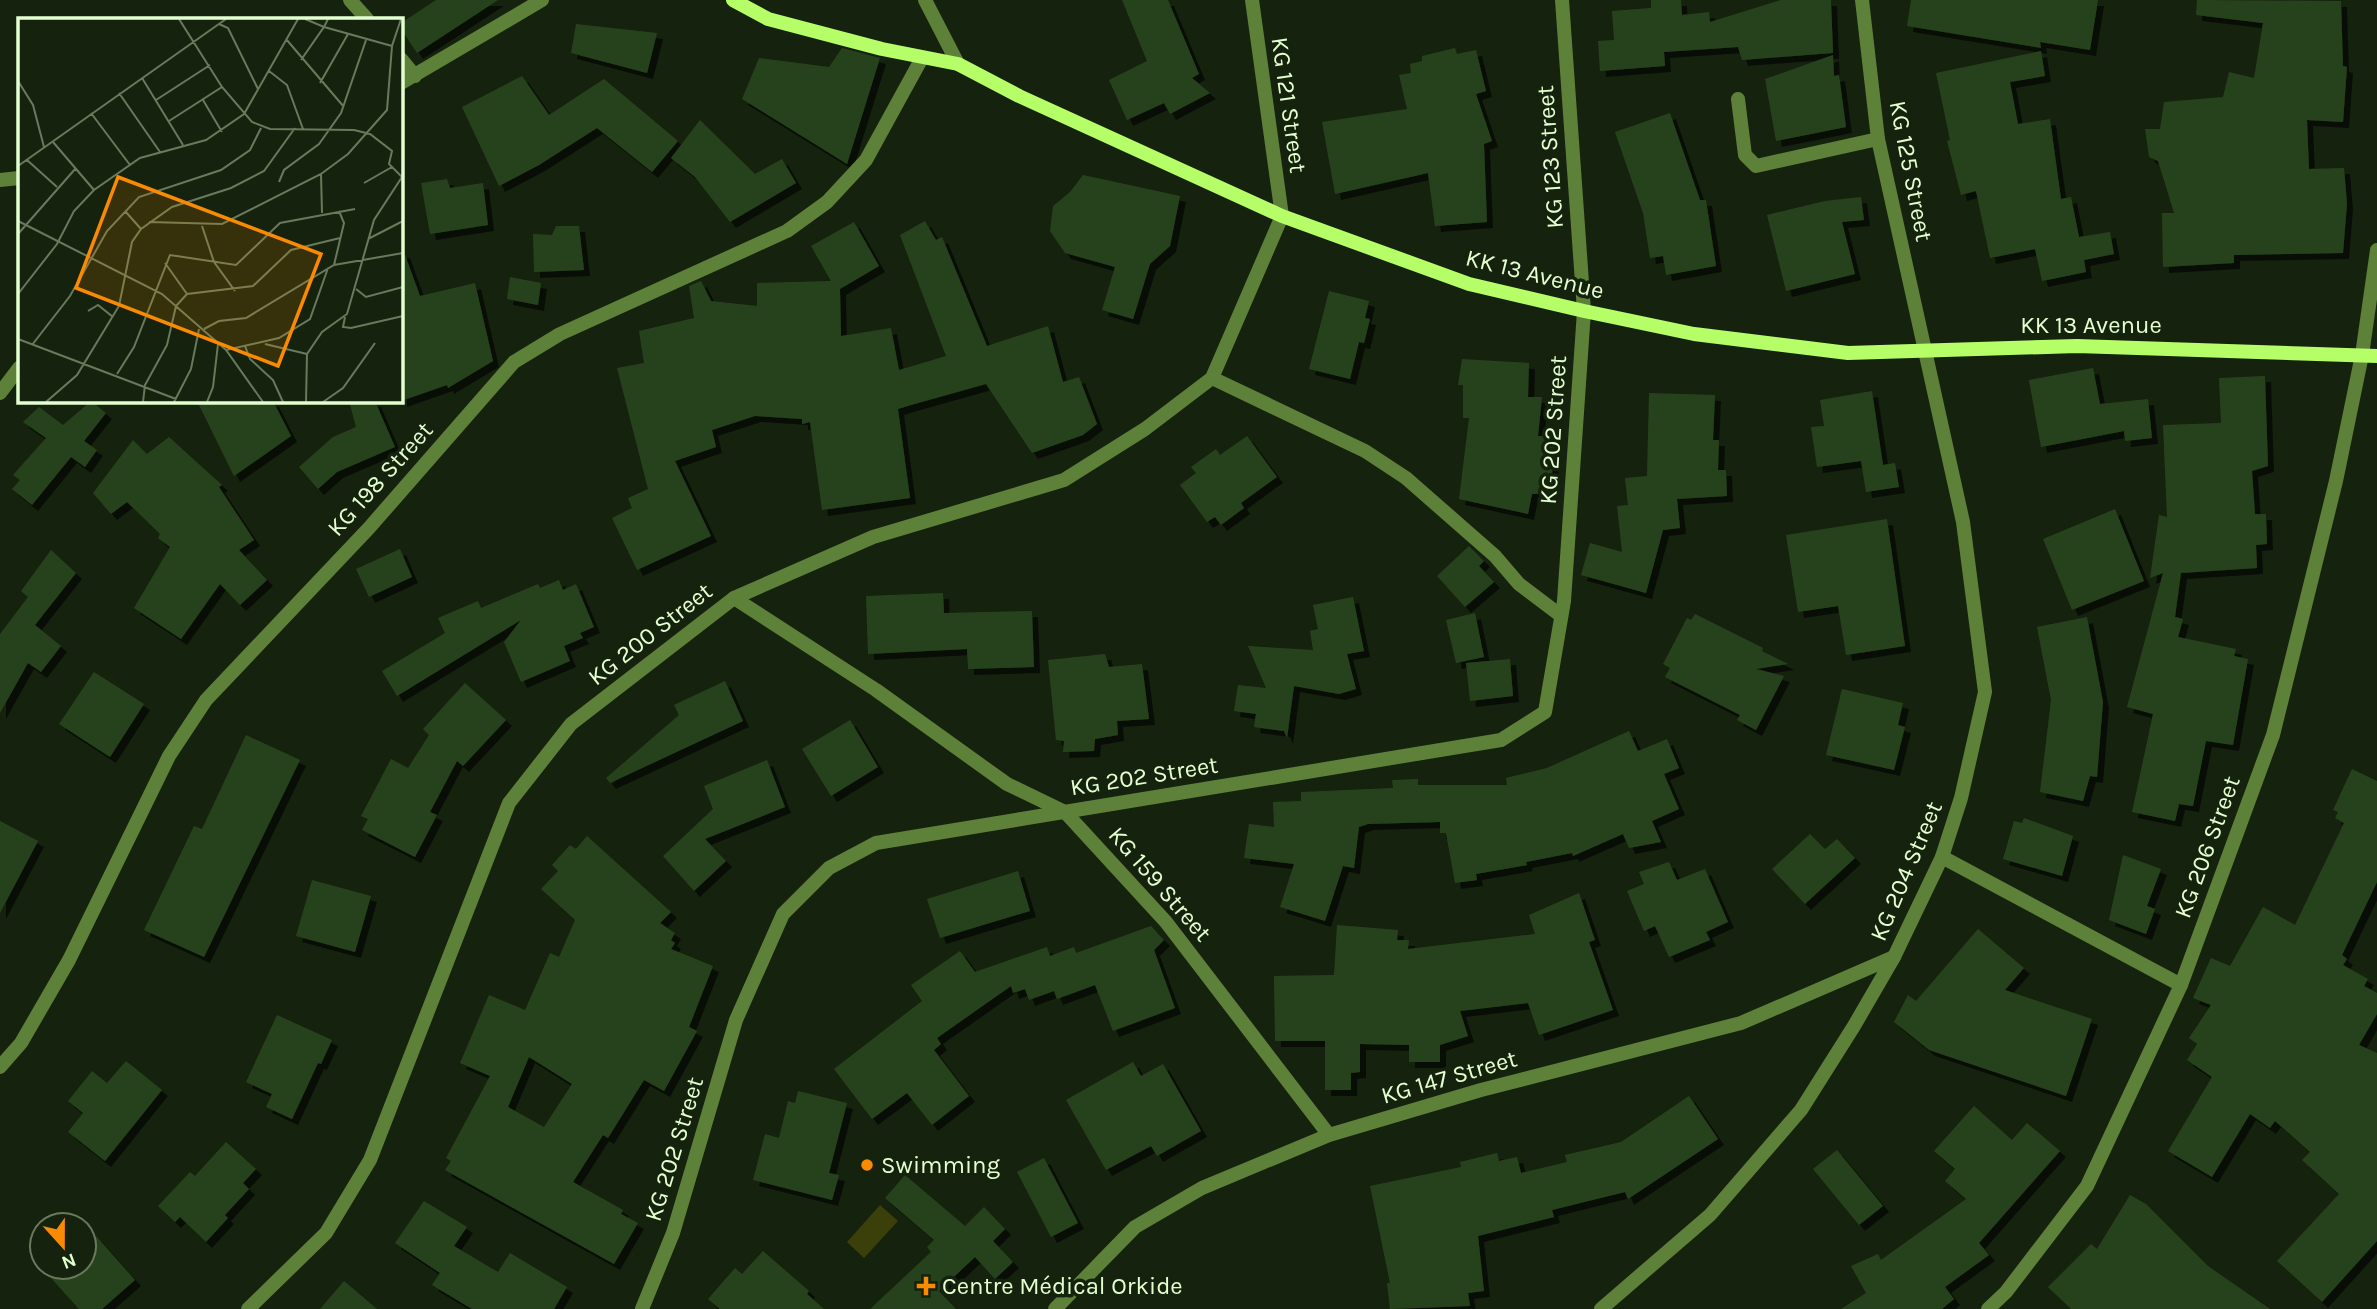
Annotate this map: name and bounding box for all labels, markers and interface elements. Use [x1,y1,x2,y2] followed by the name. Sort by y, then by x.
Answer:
[18,18,402,402] inset map
[1266,35,1312,175] street label: KG 121 Street
[1531,85,1569,229] street label: KG 123 Street
[1884,98,1938,244] street label: KG 125 Street
[1463,243,1607,305] street label: KK 13 Avenue
[2020,311,2162,339] street label: KK 13 Avenue
[1534,355,1572,505] street label: KG 202 Street
[321,416,439,542] street label: KG 198 Street
[582,577,718,691] street label: KG 200 Street
[1068,750,1220,802] street label: KG 202 Street
[2168,772,2246,922] street label: KG 206 Street
[1864,797,1948,945] street label: KG 204 Street
[1103,821,1217,947] street label: KG 159 Street
[1378,1044,1520,1110] street label: KG 147 Street
[639,1073,709,1225] street label: KG 202 Street
[881,1151,1001,1179] place label: Swimming
[859,1157,875,1173] marker: Swimming
[28,1211,98,1281] north arrow
[58,1248,79,1274] text: N
[942,1272,1183,1300] place label: Centre Médical Orkide
[916,1276,936,1296] marker: Centre Médical Orkide

